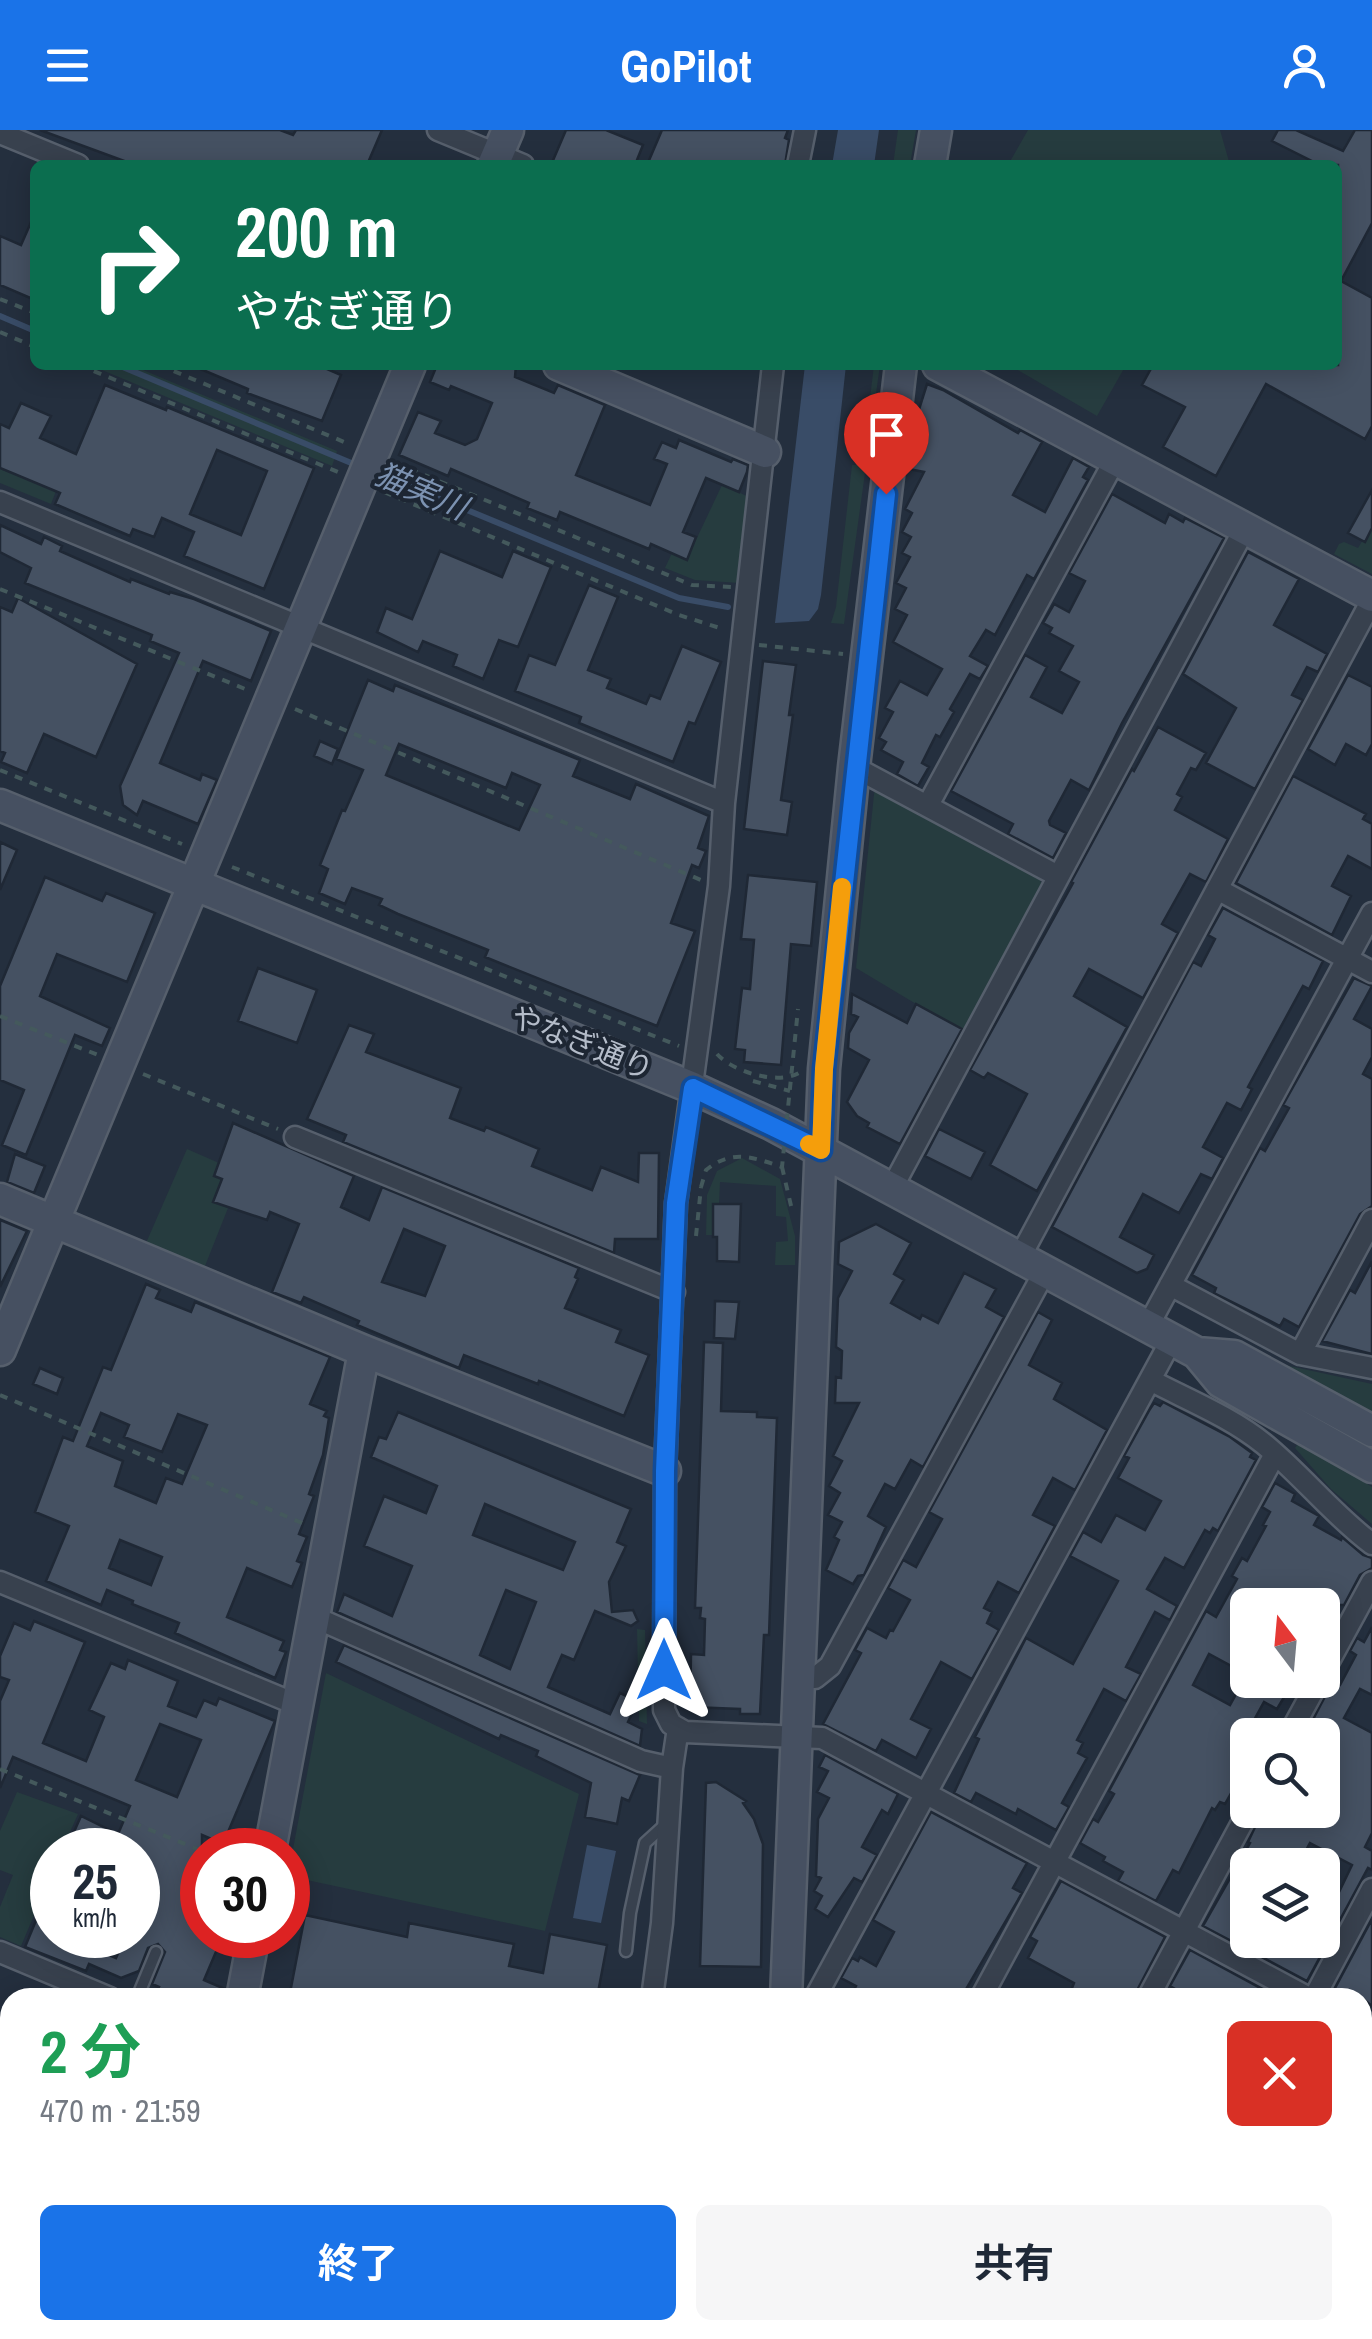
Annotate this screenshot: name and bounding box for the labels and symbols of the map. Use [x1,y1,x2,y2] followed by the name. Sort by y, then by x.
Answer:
[844,392,929,495] pin
[369,452,477,530] water label: 猫実川
[505,995,659,1089] street label: やなぎ通り
[1230,1588,1340,1698] north arrow
[612,1618,716,1722] position arrow
[180,1828,310,1958] speed limit sign: 30

